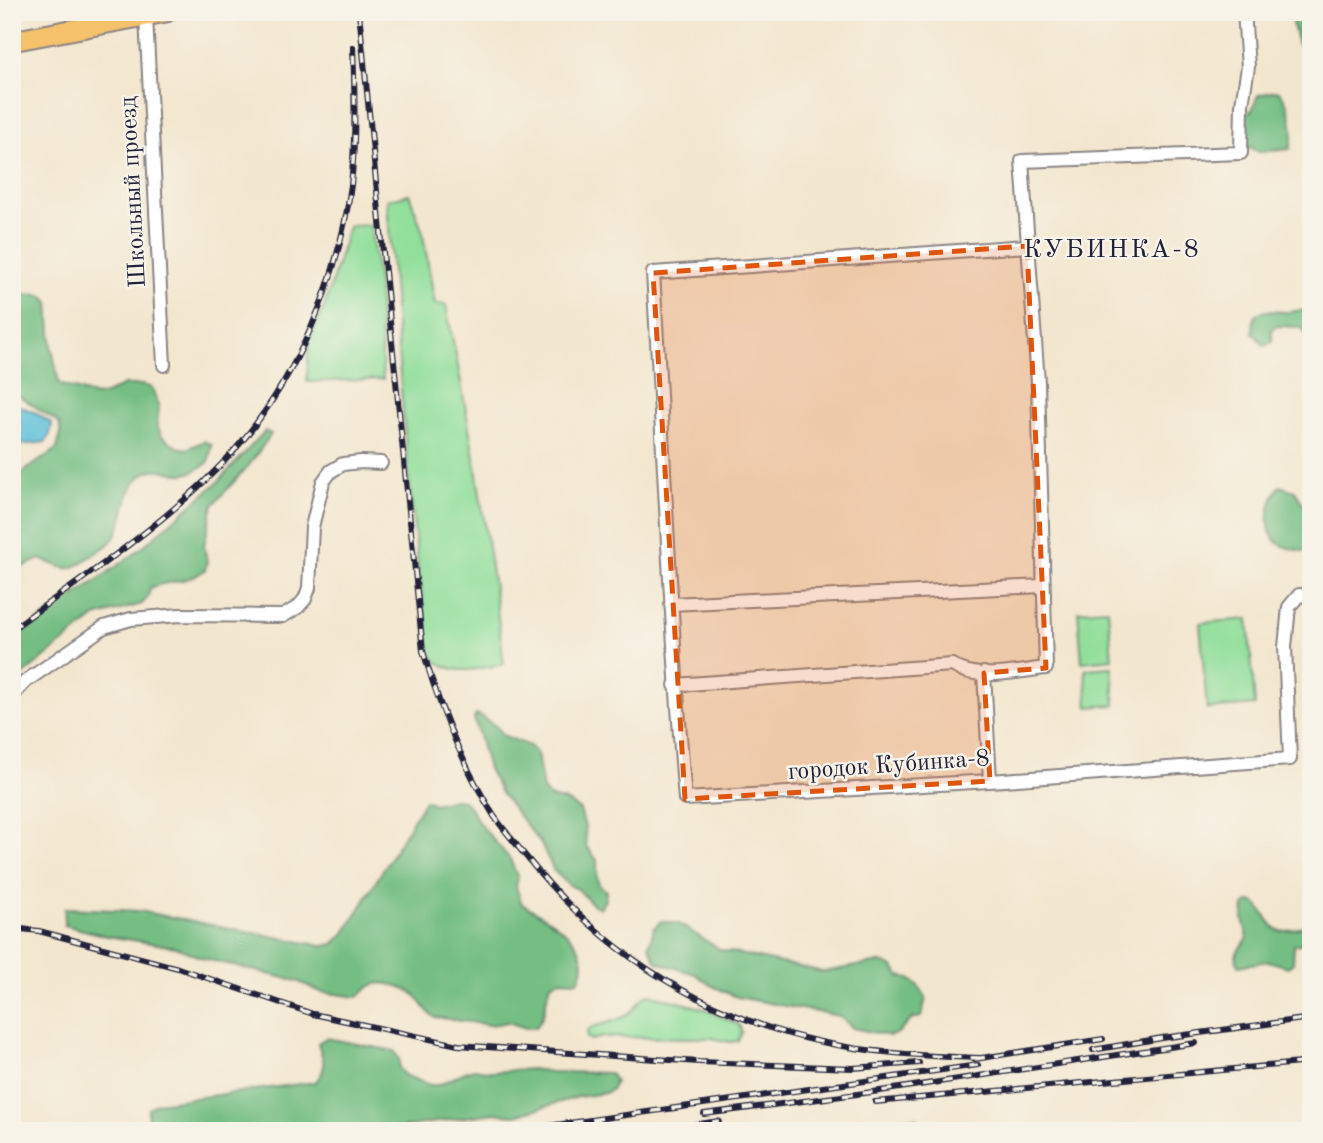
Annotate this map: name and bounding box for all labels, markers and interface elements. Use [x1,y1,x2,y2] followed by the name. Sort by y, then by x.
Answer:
[117,95,151,288] street label: Школьный проезд
[1023,237,1201,263] district label: КУБИНКА-8
[787,747,991,785] street label: городок Кубинка-8

